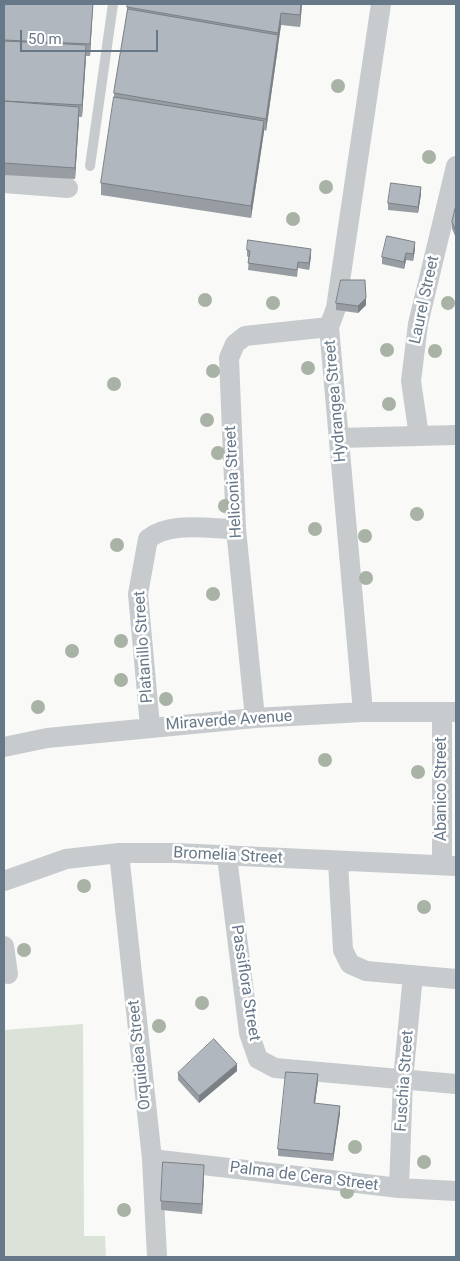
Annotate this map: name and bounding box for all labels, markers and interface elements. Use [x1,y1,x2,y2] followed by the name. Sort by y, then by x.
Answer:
[22,20,160,52] scale bar
[28,30,62,48] text: 50 m
[406,254,444,346] street label: Laurel Street
[321,339,351,463] street label: Hydrangea Street
[221,425,247,539] street label: Heliconia Street
[131,590,157,704] street label: Platanillo Street
[165,707,293,735] street label: Miraverde Avenue
[432,737,452,841] street label: Abanico Street
[173,844,283,868] street label: Bromelia Street
[226,924,264,1042] street label: Passiflora Street
[125,999,155,1111] street label: Orquidea Street
[392,1030,418,1132] street label: Fuschia Street
[229,1158,379,1196] street label: Palma de Cera Street

